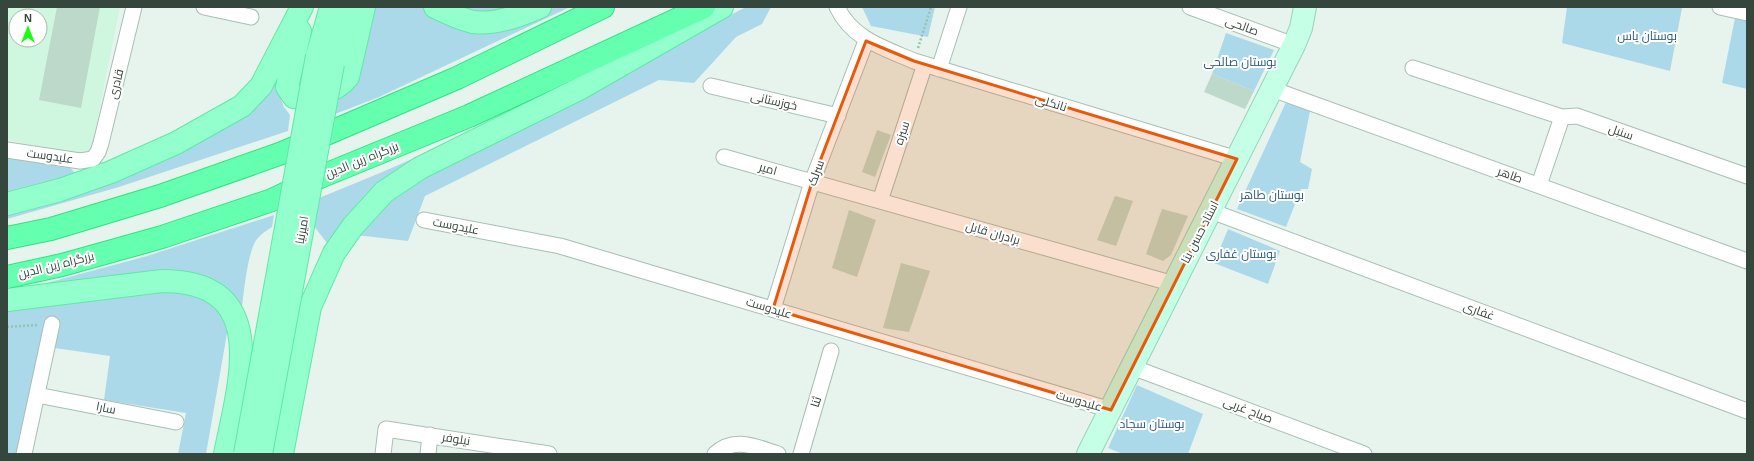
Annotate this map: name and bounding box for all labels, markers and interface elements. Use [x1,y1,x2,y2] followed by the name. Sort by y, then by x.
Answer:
[8,8,48,48] north arrow
[24,12,32,24] text: N
[1223,14,1261,38] street label: صالحی
[1617,29,1677,43] park label: بوستان یاس
[1204,55,1276,69] park label: بوستان صالحی
[106,67,126,101] street label: قادری
[749,89,799,113] street label: خوزستانی
[1034,92,1068,114] street label: نانکلی
[892,119,912,147] street label: سبزه
[1607,121,1635,143] street label: سنبل
[323,139,401,181] street label: بزرگراه زین الدین
[26,146,74,166] street label: علیدوست
[805,158,827,188] street label: سرلک
[756,160,779,178] street label: امیر
[1495,164,1525,186] street label: طاهر
[1239,188,1304,202] park label: بوستان طاهر
[1178,198,1222,266] street label: استاد حسن بنا
[293,215,311,245] street label: امیرنیا
[432,215,480,237] street label: علیدوست
[964,219,1022,247] street label: برادران قابل
[1206,247,1276,261] park label: بوستان غفاری
[17,249,95,281] street label: بزرگراه زین الدین
[744,294,794,322] street label: علیدوست
[1461,299,1497,323] street label: غفاری
[1054,388,1104,414] street label: علیدوست
[808,394,824,409] street label: ثنا
[1221,394,1275,427] street label: صباح غربی
[95,399,117,417] street label: سارا
[1120,417,1184,431] park label: بوستان سجاد
[440,430,471,448] street label: نیلوفر

